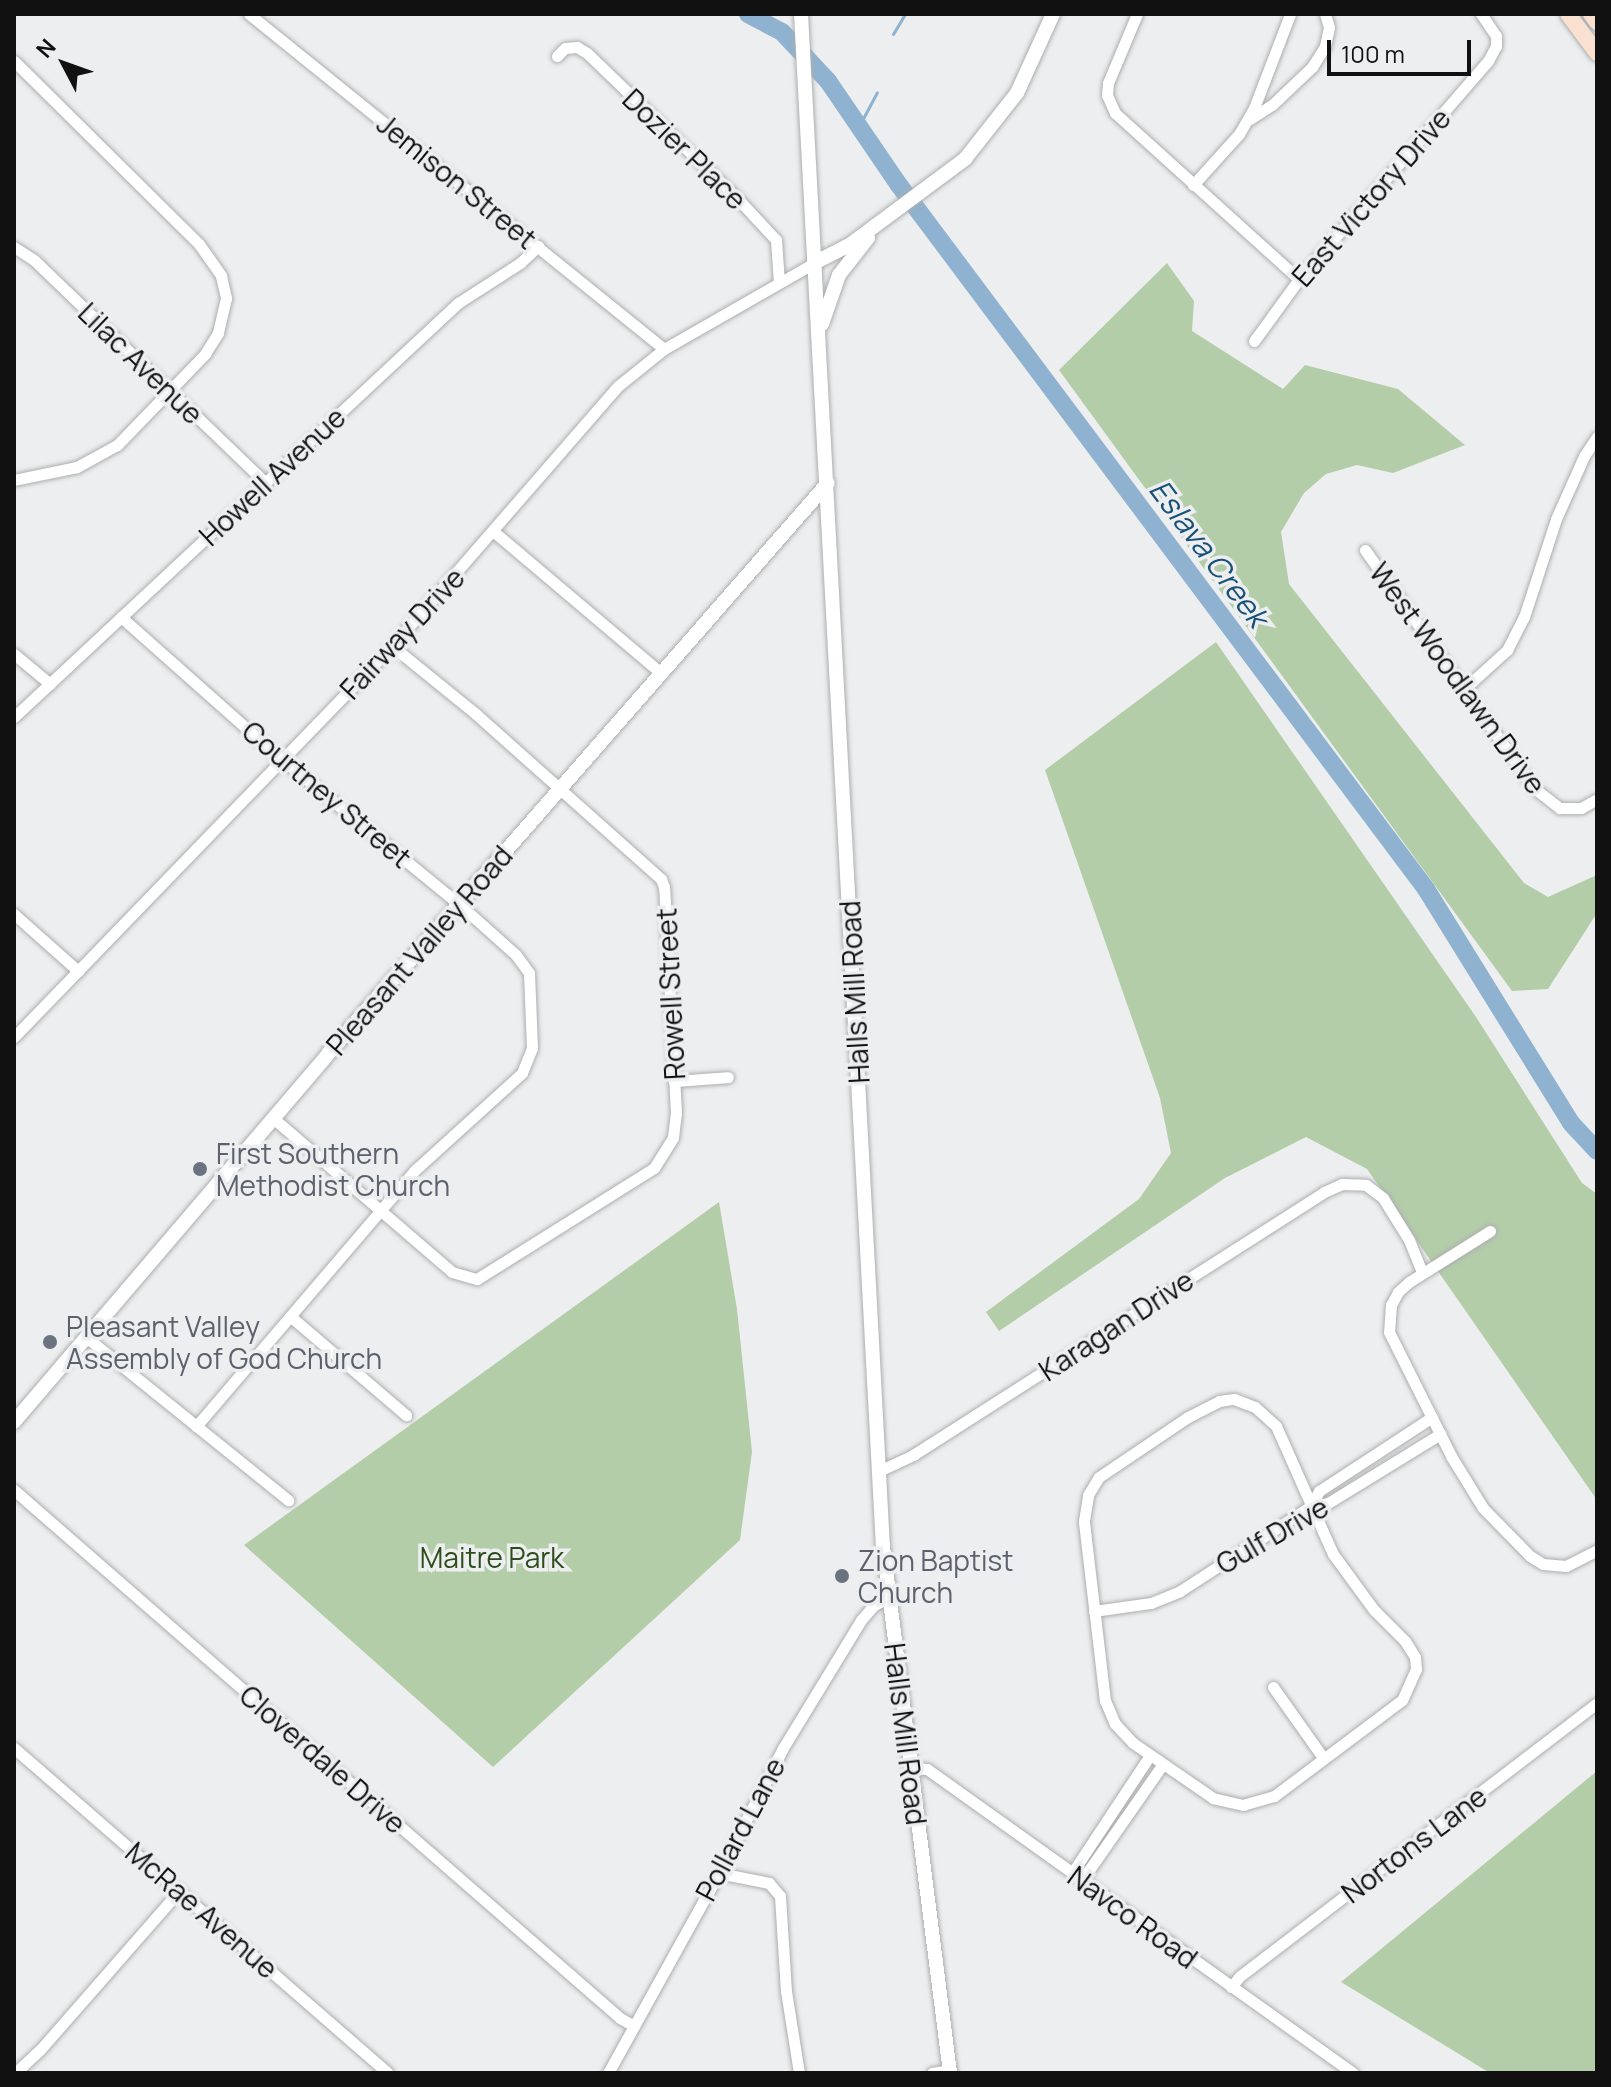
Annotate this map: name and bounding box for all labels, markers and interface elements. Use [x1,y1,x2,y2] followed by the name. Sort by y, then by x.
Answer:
[24,24,104,104] north arrow
[1331,24,1475,74] scale bar
[29,32,62,64] text: N
[1341,37,1405,70] text: 100 m
[616,82,754,216] street label: Dozier Place
[1285,101,1457,293] street label: East Victory Drive
[371,107,543,255] street label: Jemison Street
[72,295,210,431] street label: Lilac Avenue
[192,400,352,552] street label: Howell Avenue
[1142,472,1276,634] water label: Eslava Creek
[1363,556,1553,800] street label: West Woodlawn Drive
[333,561,471,705] street label: Fairway Drive
[236,714,418,874] street label: Courtney Street
[319,839,519,1061] street label: Pleasant Valley Road
[832,900,876,1084] street label: Halls Mill Road
[649,907,691,1081] street label: Rowell Street
[216,1136,450,1202] place label: First Southern Methodist Church
[191,1160,209,1178] marker: First Southern Methodist Church
[1033,1263,1199,1387] street label: Karagan Drive
[66,1309,382,1375] place label: Pleasant Valley Assembly of God Church
[41,1333,59,1351] marker: Pleasant Valley Assembly of God Church
[1210,1489,1334,1581] street label: Gulf Drive
[420,1540,564,1574] park label: Maitre Park
[858,1543,1013,1609] place label: Zion Baptist Church
[833,1567,851,1585] marker: Zion Baptist Church
[878,1641,934,1827] street label: Halls Mill Road
[233,1678,413,1840] street label: Cloverdale Drive
[688,1752,792,1906] street label: Pollard Lane
[1335,1779,1493,1909] street label: Nortons Lane
[119,1835,285,1985] street label: McRae Avenue
[1062,1859,1204,1975] street label: Navco Road

